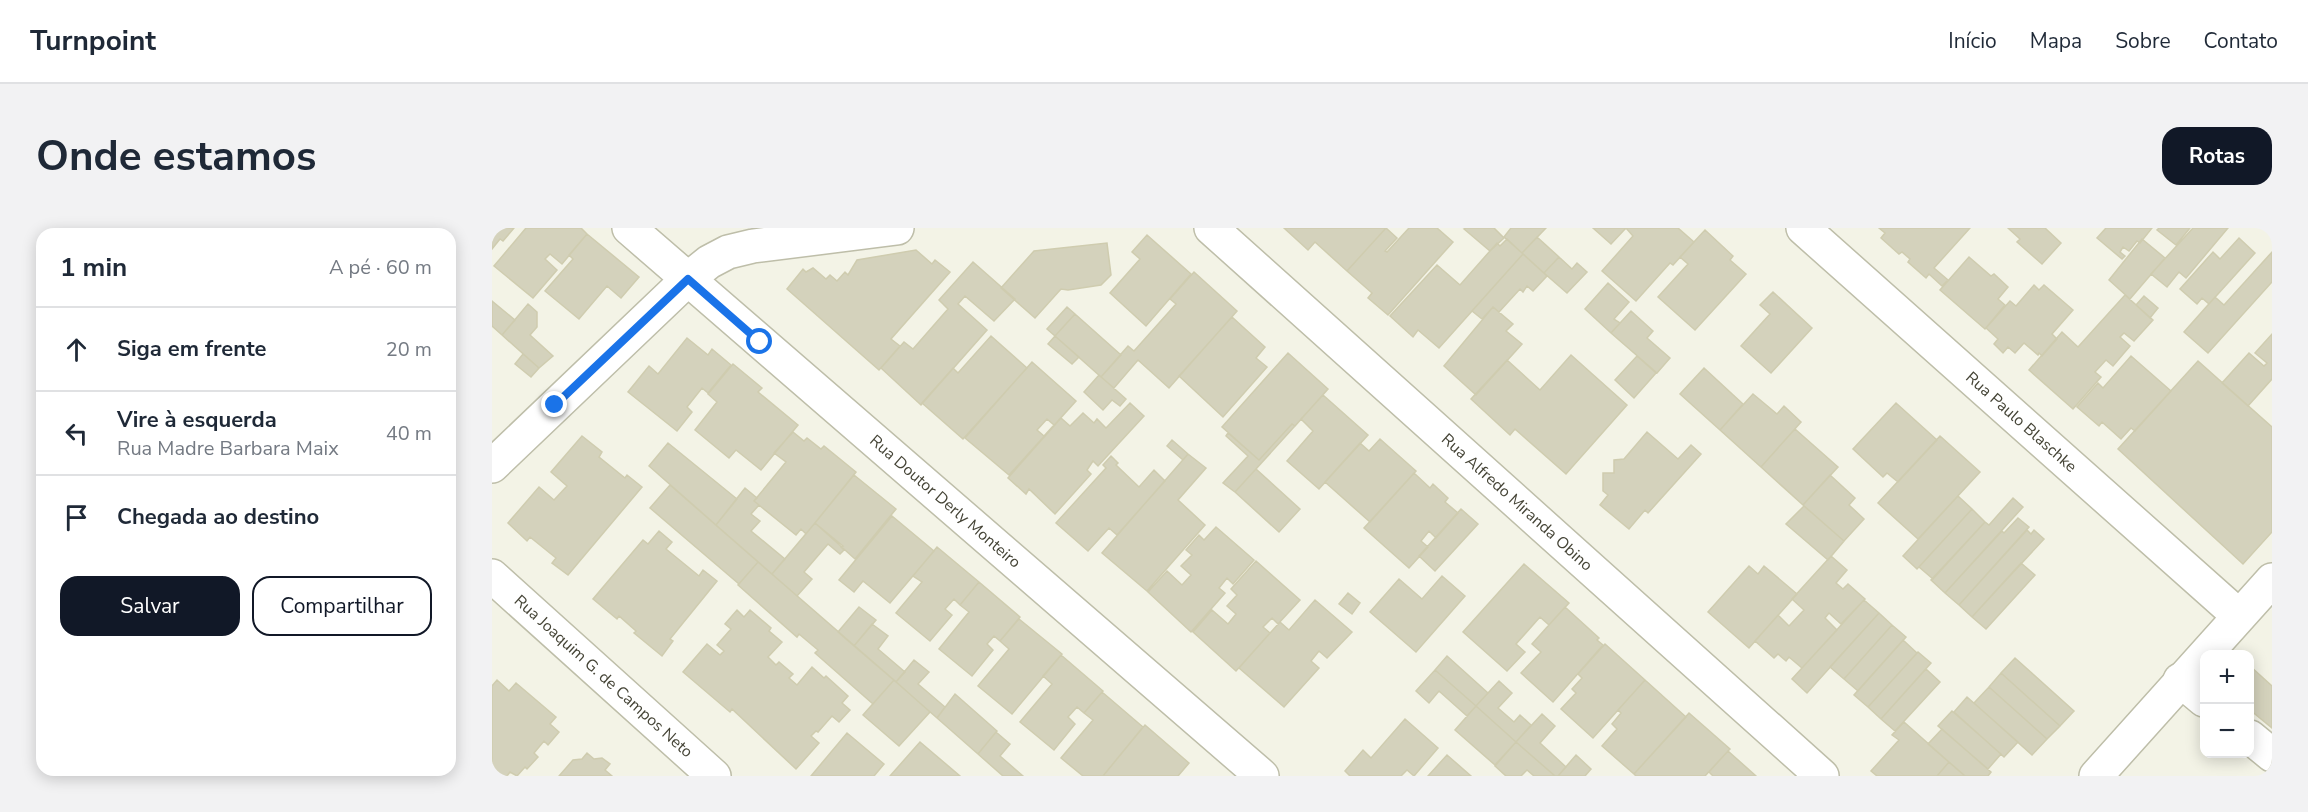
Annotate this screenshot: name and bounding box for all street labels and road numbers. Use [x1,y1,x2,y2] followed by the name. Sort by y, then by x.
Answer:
[1961,367,2081,477] street label: Rua Paulo Blaschke
[1437,429,1597,576] street label: Rua Alfredo Miranda Obino
[865,430,1025,573] street label: Rua Doutor Derly Monteiro
[509,590,698,763] street label: Rua Joaquim G. de Campos Neto

